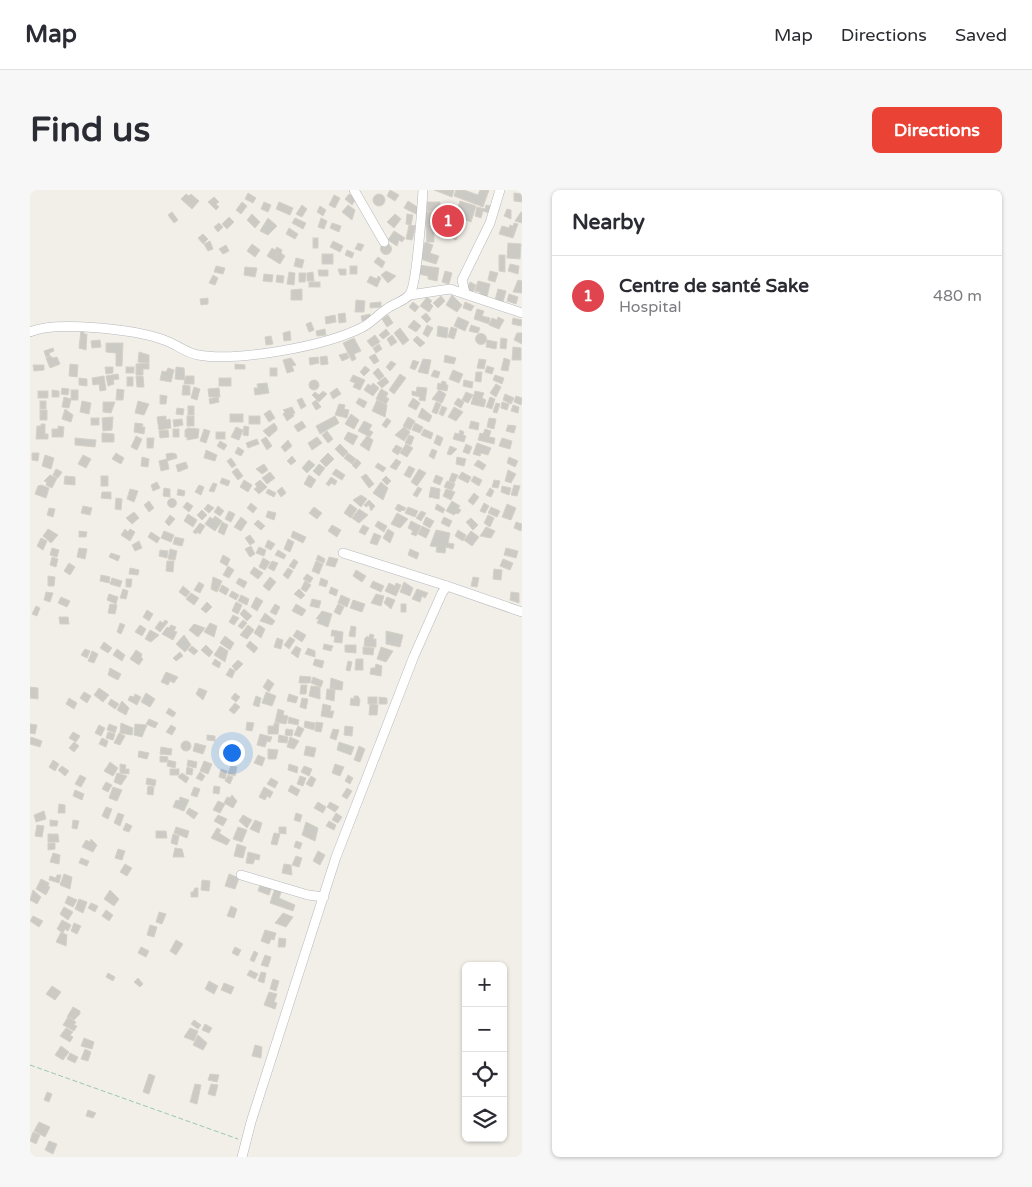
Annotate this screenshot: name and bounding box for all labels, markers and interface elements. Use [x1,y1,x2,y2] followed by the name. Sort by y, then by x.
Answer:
[25,20,77,49] text: Map
[774,24,813,46] text: Map
[841,24,927,46] text: Directions
[955,24,1007,46] text: Saved
[872,107,1002,153] button: Directions
[30,109,150,151] text: Find us
[432,202,464,240] pin: 1
[572,210,645,235] text: Nearby
[619,275,809,297] text: Centre de santé Sake
[583,286,593,306] text: 1
[933,286,982,306] text: 480 m
[619,297,681,317] text: Hospital
[219,740,245,766] your location
[462,962,507,1142] map controls
[462,962,507,1007] button: +
[462,1007,507,1052] button: −
[462,1052,507,1097] button: locate
[462,1097,507,1142] button: layers

